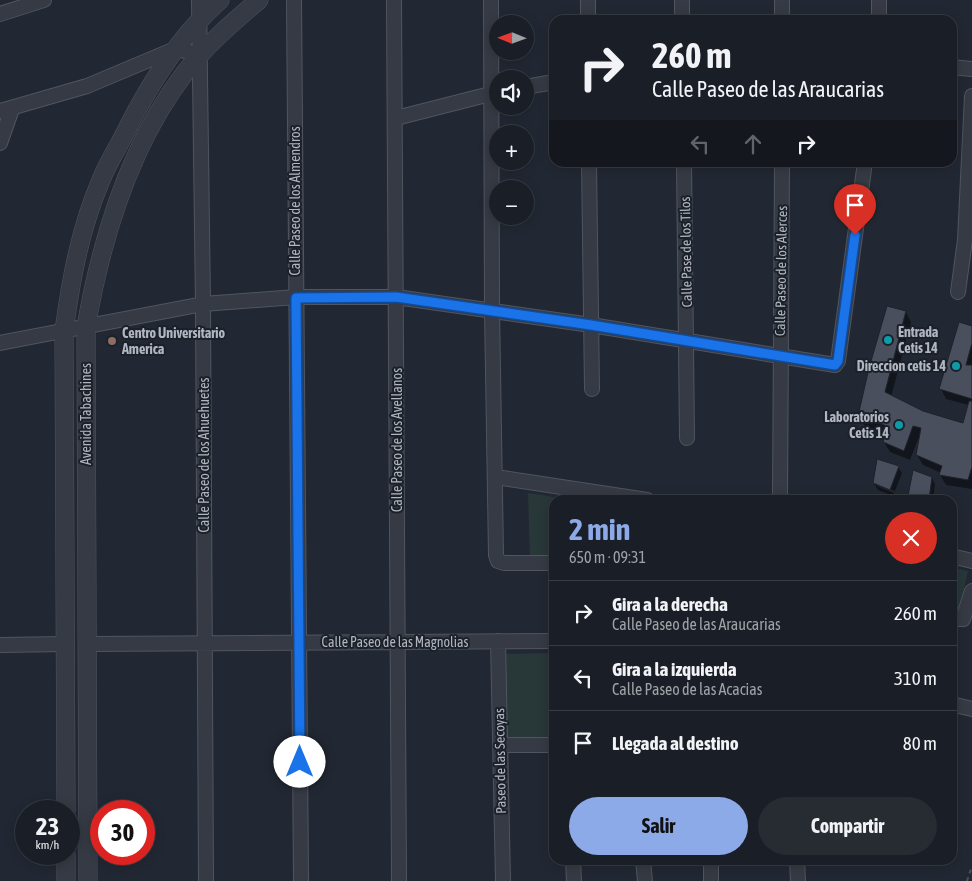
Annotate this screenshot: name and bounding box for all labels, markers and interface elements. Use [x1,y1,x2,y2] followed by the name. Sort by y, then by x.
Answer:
[489,15,534,60] north arrow
[489,15,534,225] map controls
[569,35,634,100] icon: right
[652,35,731,75] text: 260 m
[489,70,534,115] button: sound
[652,76,884,102] text: Calle Paseo de las Araucarias
[489,125,534,170] button: +
[287,126,303,276] street label: Calle Paseo de los Almendros
[686,130,714,158] icon: left
[739,130,767,158] icon: ahead
[792,130,820,158] icon: right
[489,180,534,225] button: −
[834,184,876,235] pin
[841,191,869,219] icon: arrive
[677,196,695,308] street label: Calle Pase de los Tilos
[772,206,790,336] street label: Calle Paseo de los Alerces
[898,324,939,356] place label: Entrada Cetis 14
[121,325,226,357] place label: Centro Universitario America
[882,334,894,346] marker: Entrada Cetis 14
[106,335,118,347] marker: Centro Universitario America
[857,358,946,374] place label: Direccion cetis 14
[950,360,962,372] marker: Direccion cetis 14
[78,363,94,465] street label: Avenida Tabachines
[389,368,405,512] street label: Calle Paseo de los Avellanos
[196,377,212,532] street label: Calle Paseo de los Ahuehuetes
[824,409,889,441] place label: Laboratorios Cetis 14
[893,419,905,431] marker: Laboratorios Cetis 14
[569,512,630,546] text: 2 min
[885,512,937,564] button: close
[569,548,646,566] text: 650 m · 09:31
[612,593,728,615] text: Gira a la derecha
[569,599,597,627] icon: right
[894,602,937,624] text: 260 m
[612,615,781,633] text: Calle Paseo de las Araucarias
[322,634,468,650] street label: Calle Paseo de las Magnolias
[612,658,737,680] text: Gira a la izquierda
[569,664,597,692] icon: left
[894,667,937,689] text: 310 m
[612,680,762,698] text: Calle Paseo de las Acacias
[491,708,509,814] street label: Paseo de las Secoyas
[569,729,597,757] icon: arrive
[612,732,739,754] text: Llegada al destino
[903,732,937,754] text: 80 m
[273,735,325,787] position arrow
[569,797,748,855] button: Salir
[758,797,937,855] button: Compartir
[90,800,155,865] speed limit sign: 30
[36,812,59,840] text: 23
[36,838,59,852] text: km/h

